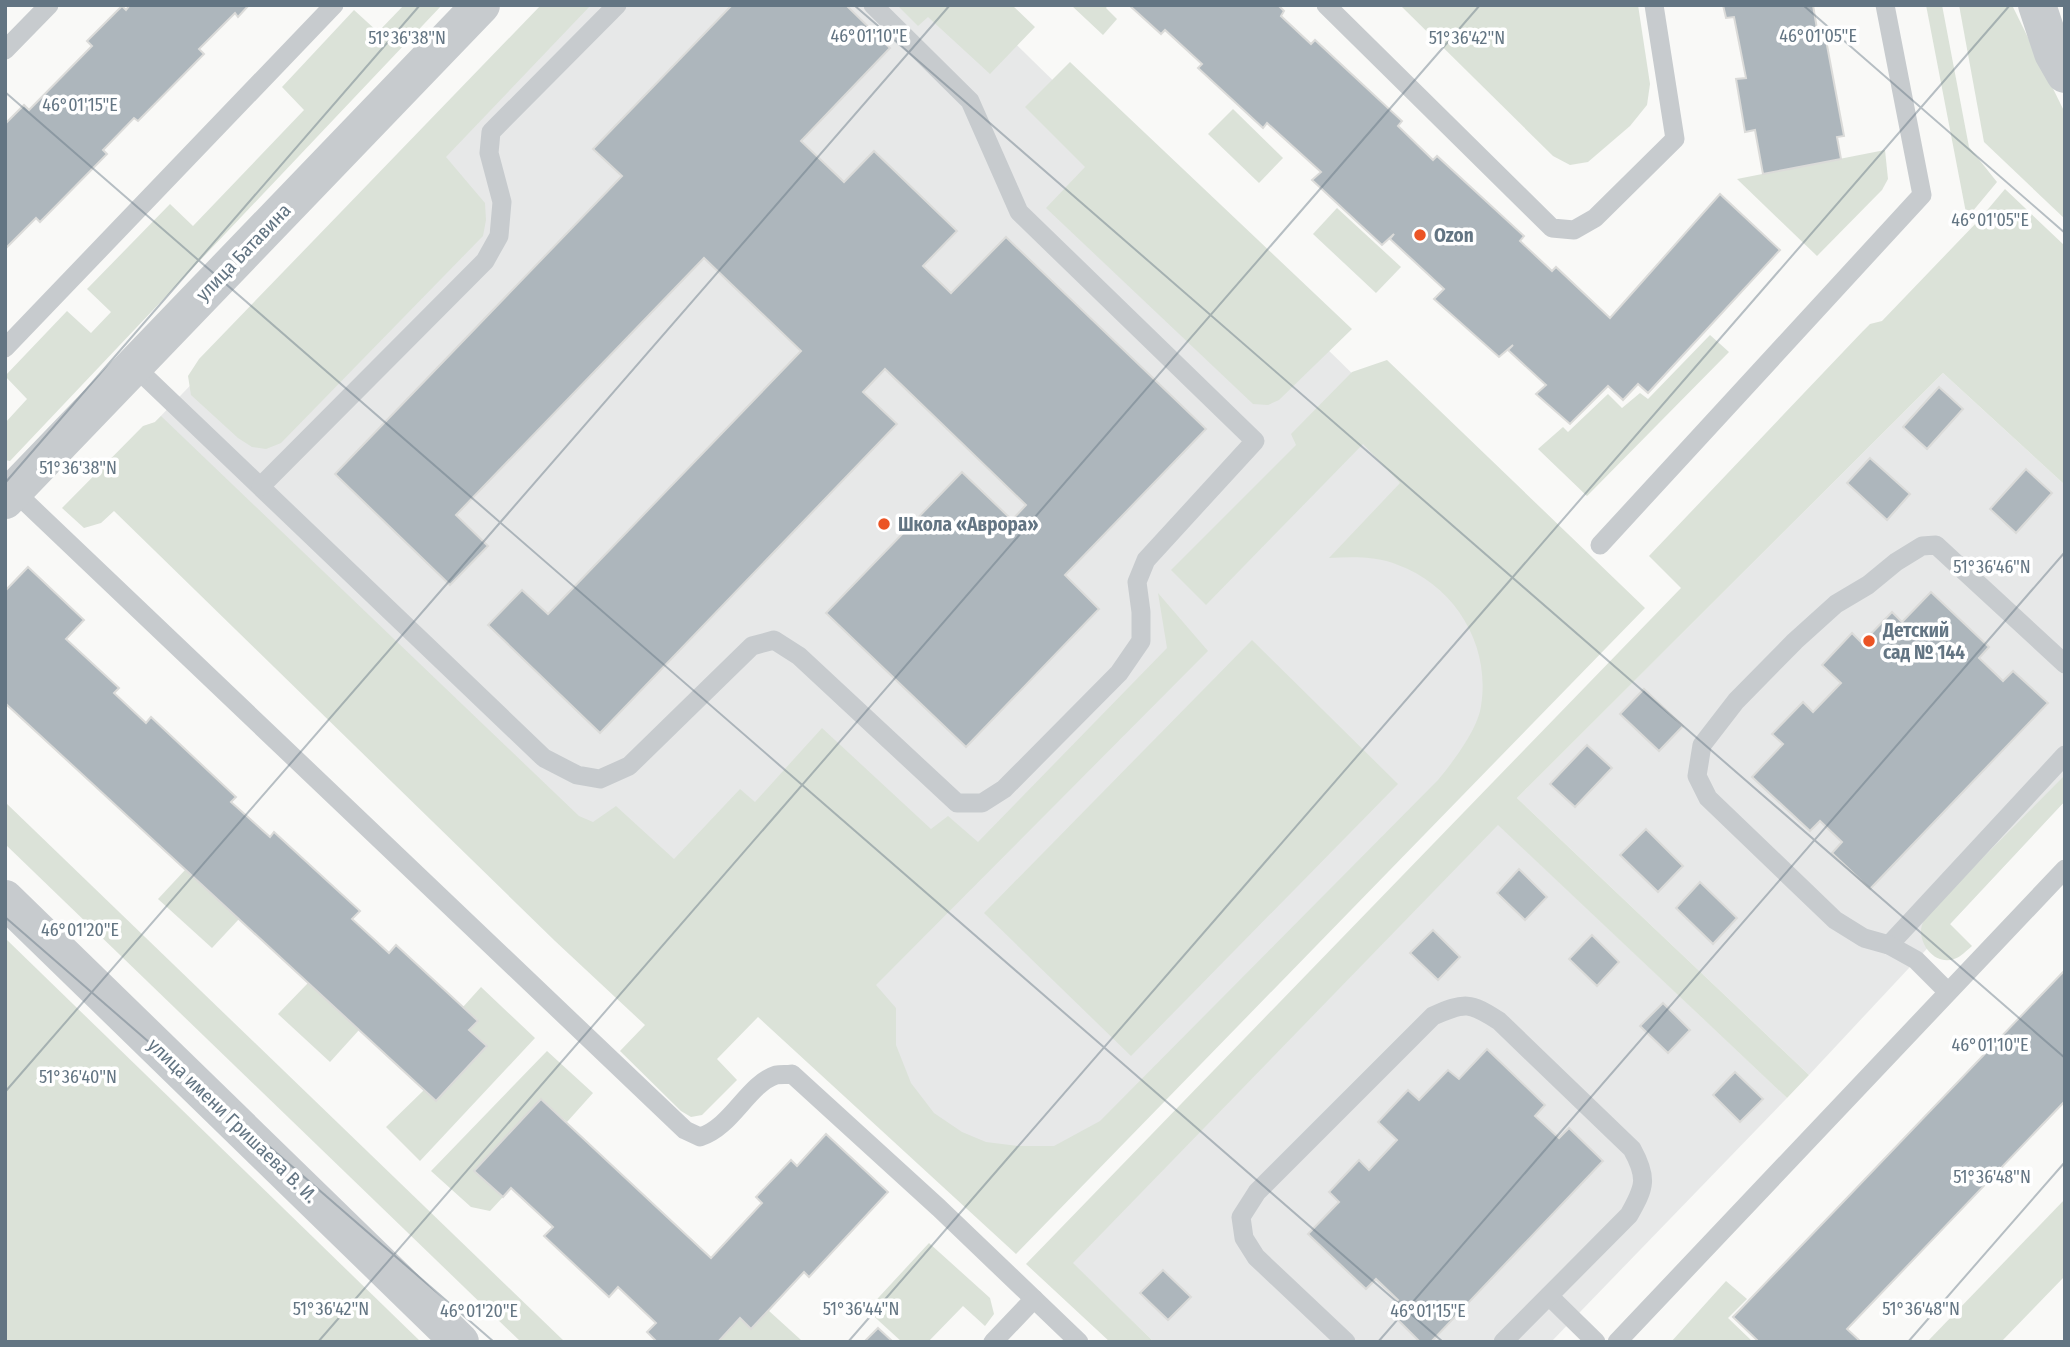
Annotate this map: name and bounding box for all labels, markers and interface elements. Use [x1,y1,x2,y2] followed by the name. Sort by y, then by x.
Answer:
[831,25,907,47] text: 46°01'10"E
[1779,25,1857,47] text: 46°01'05"E
[368,27,446,49] text: 51°36'38"N
[1429,27,1505,49] text: 51°36'42"N
[42,94,118,116] text: 46°01'15"E
[191,199,296,306] street label: улица Батавина
[1951,209,2029,231] text: 46°01'05"E
[1434,224,1474,247] place label: Ozon
[1412,227,1428,243] marker: Ozon
[39,457,117,479] text: 51°36'38"N
[898,513,1038,536] place label: Школа «Аврора»
[876,516,892,532] marker: Школа «Аврора»
[1953,556,2031,578] text: 51°36'46"N
[1882,619,1965,664] place label: Детский сад № 144
[1861,633,1877,649] marker: Детский сад № 144
[41,919,119,941] text: 46°01'20"E
[143,1033,322,1207] street label: улица имени Гришаева В. И.
[1952,1034,2028,1056] text: 46°01'10"E
[39,1066,117,1088] text: 51°36'40"N
[1953,1166,2031,1188] text: 51°36'48"N
[293,1298,369,1320] text: 51°36'42"N
[823,1298,899,1320] text: 51°36'44"N
[1882,1298,1960,1320] text: 51°36'48"N
[440,1300,518,1322] text: 46°01'20"E
[1390,1300,1466,1322] text: 46°01'15"E

